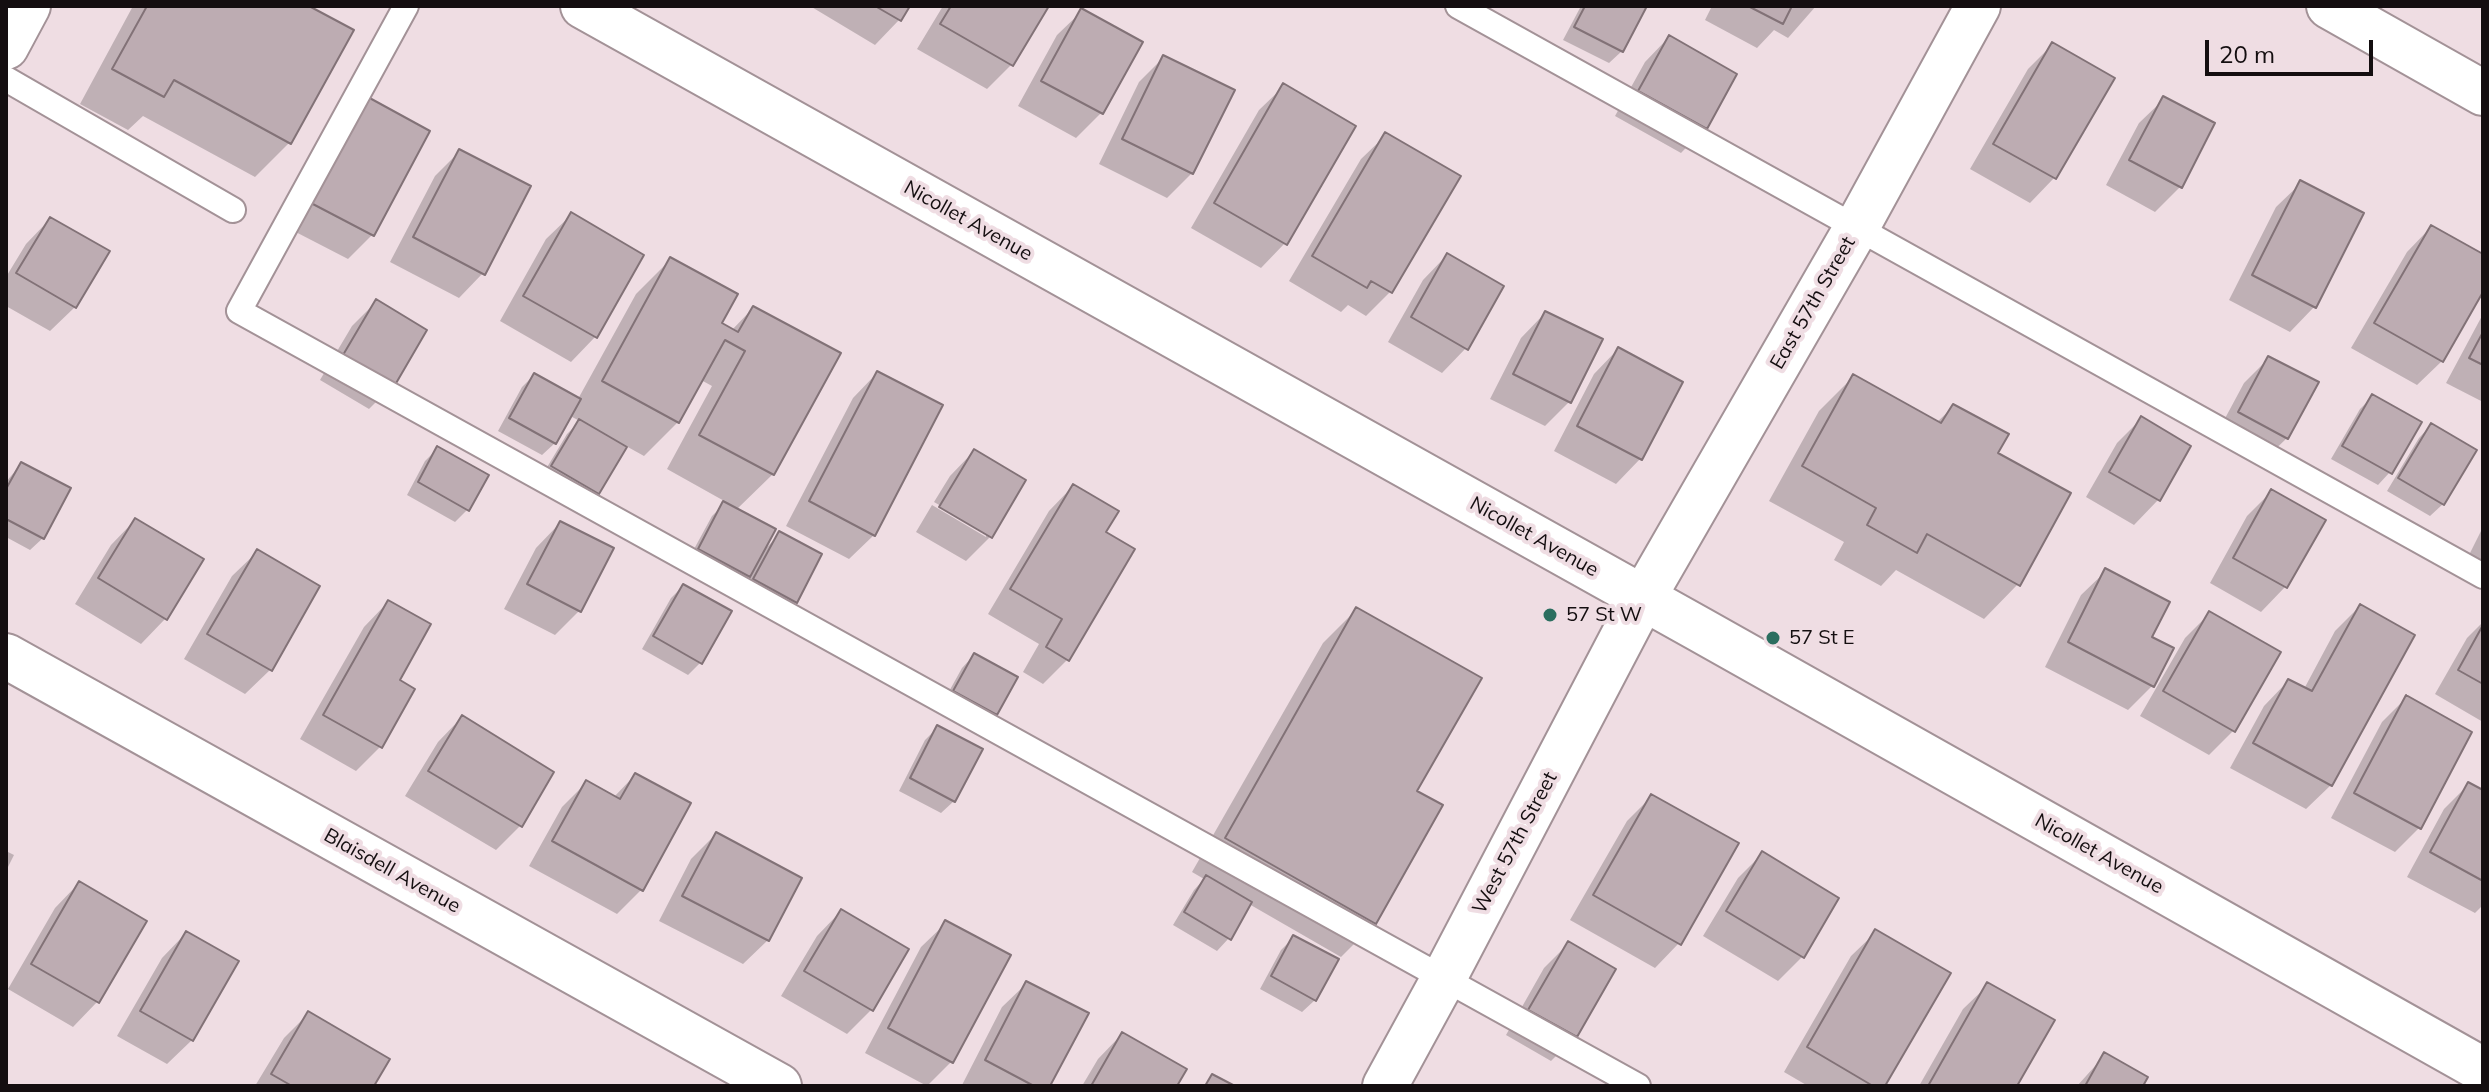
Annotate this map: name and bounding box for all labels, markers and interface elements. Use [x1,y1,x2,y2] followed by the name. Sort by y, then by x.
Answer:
[2209,24,2377,74] scale bar
[2219,39,2275,69] text: 20 m
[900,176,1036,266] street label: Nicollet Avenue
[1765,233,1861,373] street label: East 57th Street
[1466,492,1602,582] street label: Nicollet Avenue
[1566,603,1642,627] place label: 57 St W
[1541,606,1559,624] marker: 57 St W
[1789,626,1855,650] place label: 57 St E
[1764,629,1782,647] marker: 57 St E
[1467,768,1563,918] street label: West 57th Street
[2031,809,2167,899] street label: Nicollet Avenue
[320,824,464,918] street label: Blaisdell Avenue

